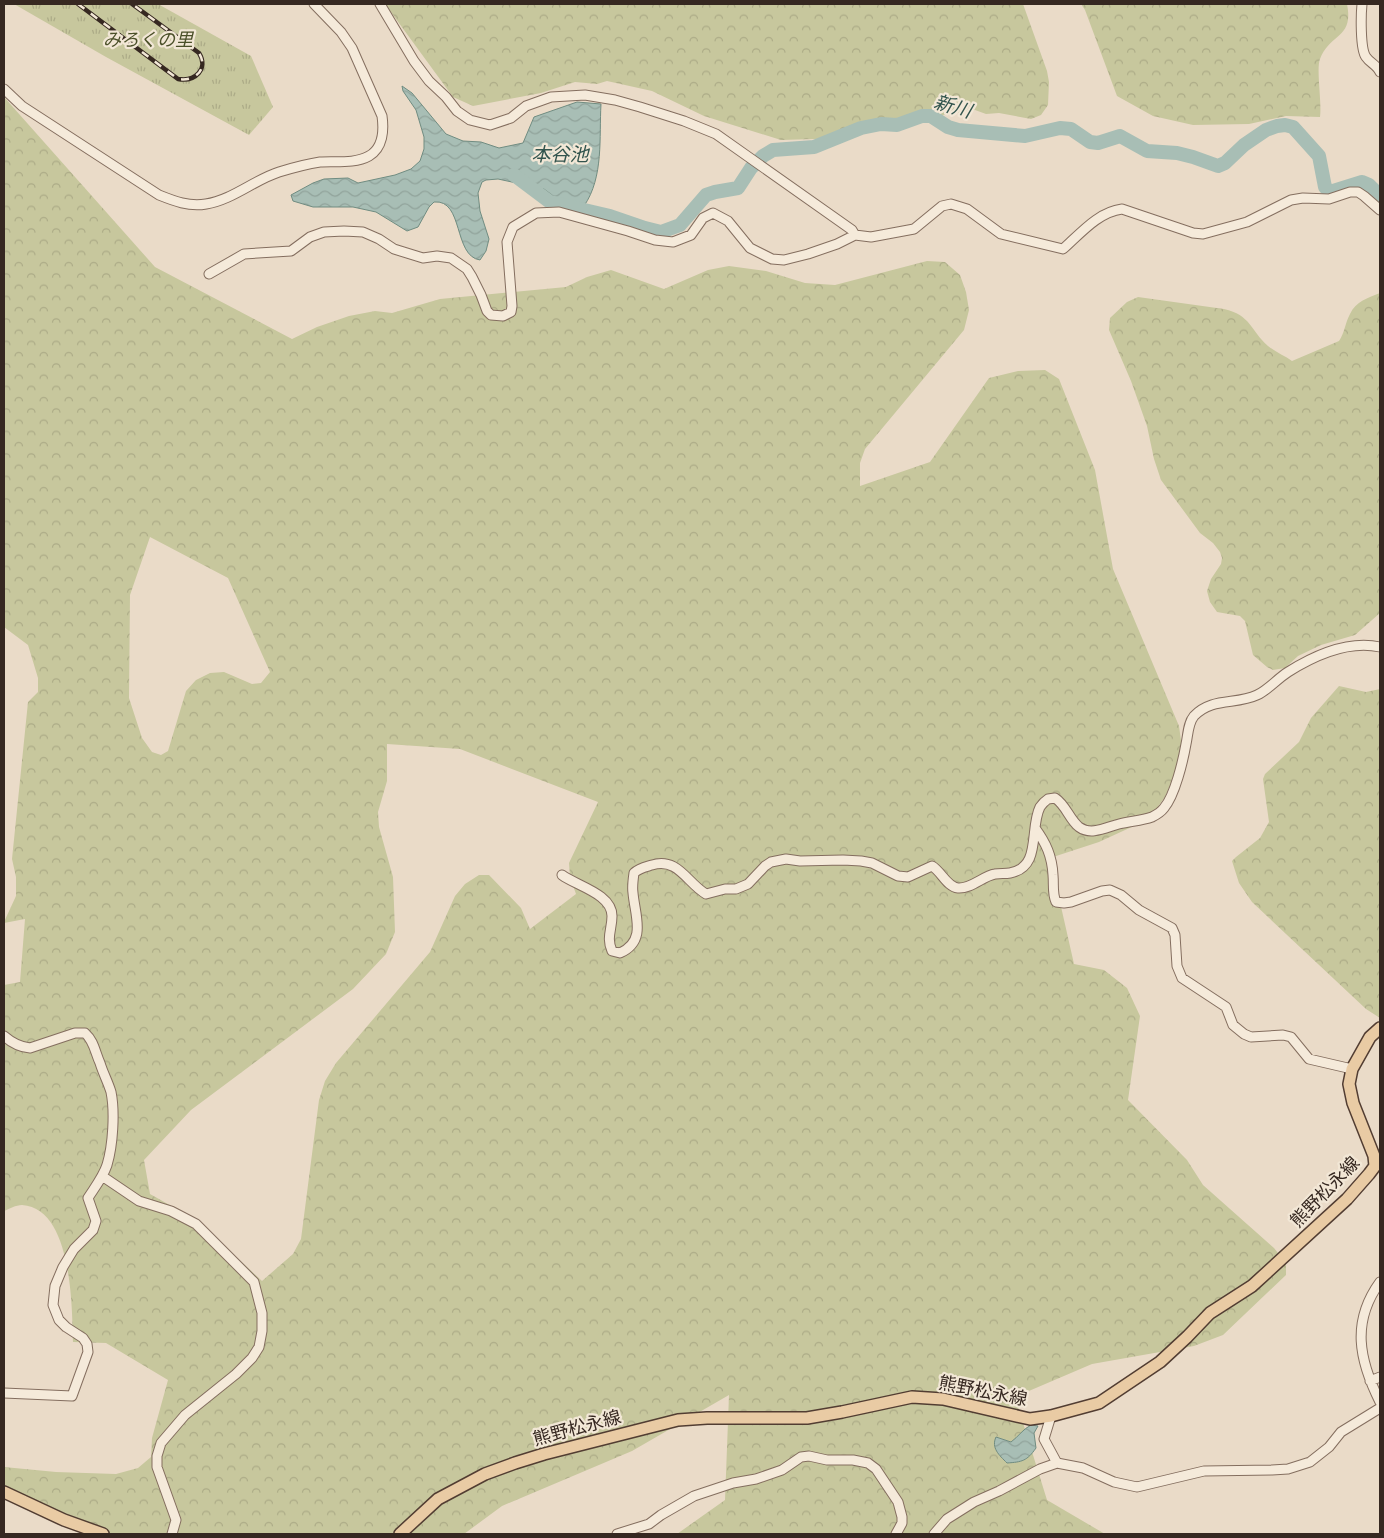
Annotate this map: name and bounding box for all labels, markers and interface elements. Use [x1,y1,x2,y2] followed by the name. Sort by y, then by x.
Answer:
[103,27,195,54] park label: みろくの里
[930,88,977,127] water label: 新川
[531,141,590,170] water label: 本谷池
[1284,1151,1366,1234] street label: 熊野松永線
[936,1370,1030,1413] street label: 熊野松永線
[530,1404,624,1453] street label: 熊野松永線

